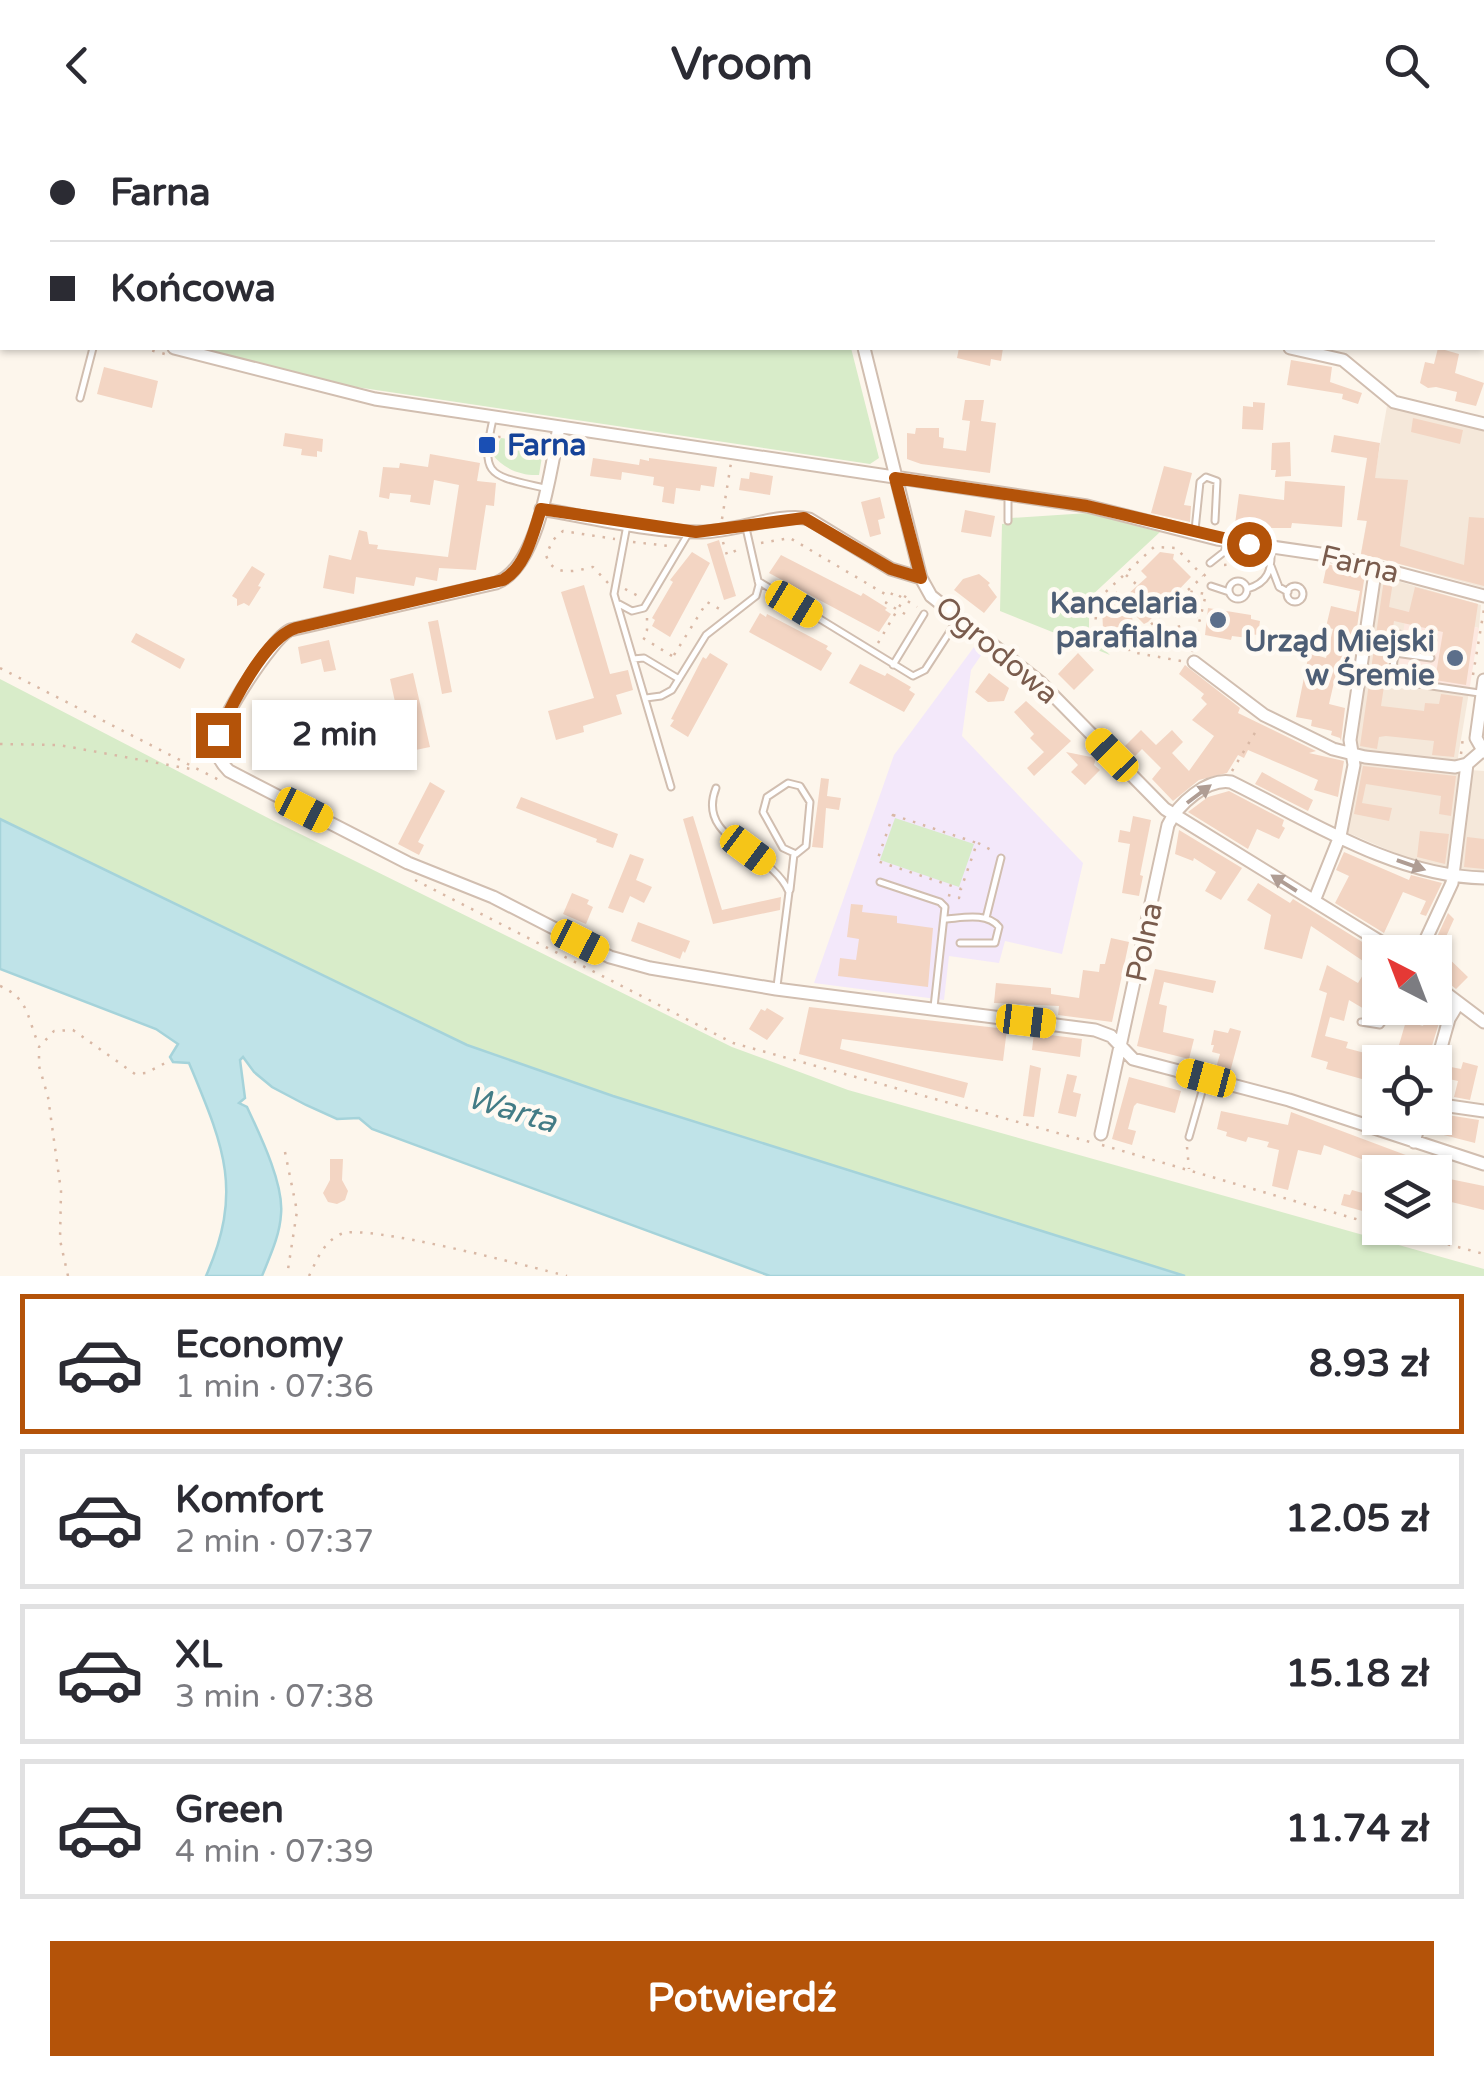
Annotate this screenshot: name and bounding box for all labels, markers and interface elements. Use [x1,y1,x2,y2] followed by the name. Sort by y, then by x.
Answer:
[50,38,105,93] icon: back
[671,38,813,92] text: Vroom
[1379,38,1434,93] icon: search
[110,170,211,216] text: Farna
[110,266,276,312] text: Końcowa
[507,427,586,464] place label: Farna
[476,434,498,456] marker: Farna
[1227,522,1272,567] route start
[1317,538,1403,591] street label: Farna
[761,576,827,632] car
[1050,585,1198,656] place label: Kancelaria parafialna
[928,588,1066,713] street label: Ogrodowa
[1207,609,1229,631] marker: Kancelaria parafialna
[1244,623,1435,694] place label: Urząd Miejski w Śremie
[1444,647,1466,669] marker: Urząd Miejski w Śremie
[253,700,418,770] callout: 2 min
[196,713,241,758] route end
[292,716,377,754] text: 2 min
[1080,723,1144,787] car
[270,783,338,837] car
[1186,784,1212,804] one-way arrow
[715,820,781,880] car
[1397,858,1427,873] one-way arrow
[1270,874,1298,892] one-way arrow
[1118,899,1171,985] street label: Polna
[546,915,614,969] car
[1362,935,1452,1025] north arrow
[1362,935,1452,1245] map controls
[994,1002,1058,1040] car
[1362,1045,1452,1135] button: locate
[1173,1056,1239,1100] car
[462,1078,562,1142] water label: Warta
[1362,1155,1452,1245] button: layers
[55,1319,145,1409] icon: car
[175,1322,343,1368] text: Economy
[1309,1341,1429,1387] text: 8.93 zł
[175,1368,374,1406] text: 1 min · 07:36
[55,1474,145,1564] icon: car
[175,1477,324,1523] text: Komfort
[1285,1496,1429,1542] text: 12.05 zł
[175,1523,374,1561] text: 2 min · 07:37
[55,1629,145,1719] icon: car
[175,1632,222,1678] text: XL
[1285,1651,1429,1697] text: 15.18 zł
[175,1678,374,1716] text: 3 min · 07:38
[55,1784,145,1874] icon: car
[175,1787,284,1833] text: Green
[1285,1806,1429,1852] text: 11.74 zł
[175,1833,374,1871] text: 4 min · 07:39
[50,1941,1434,2056] button: Potwierdź

